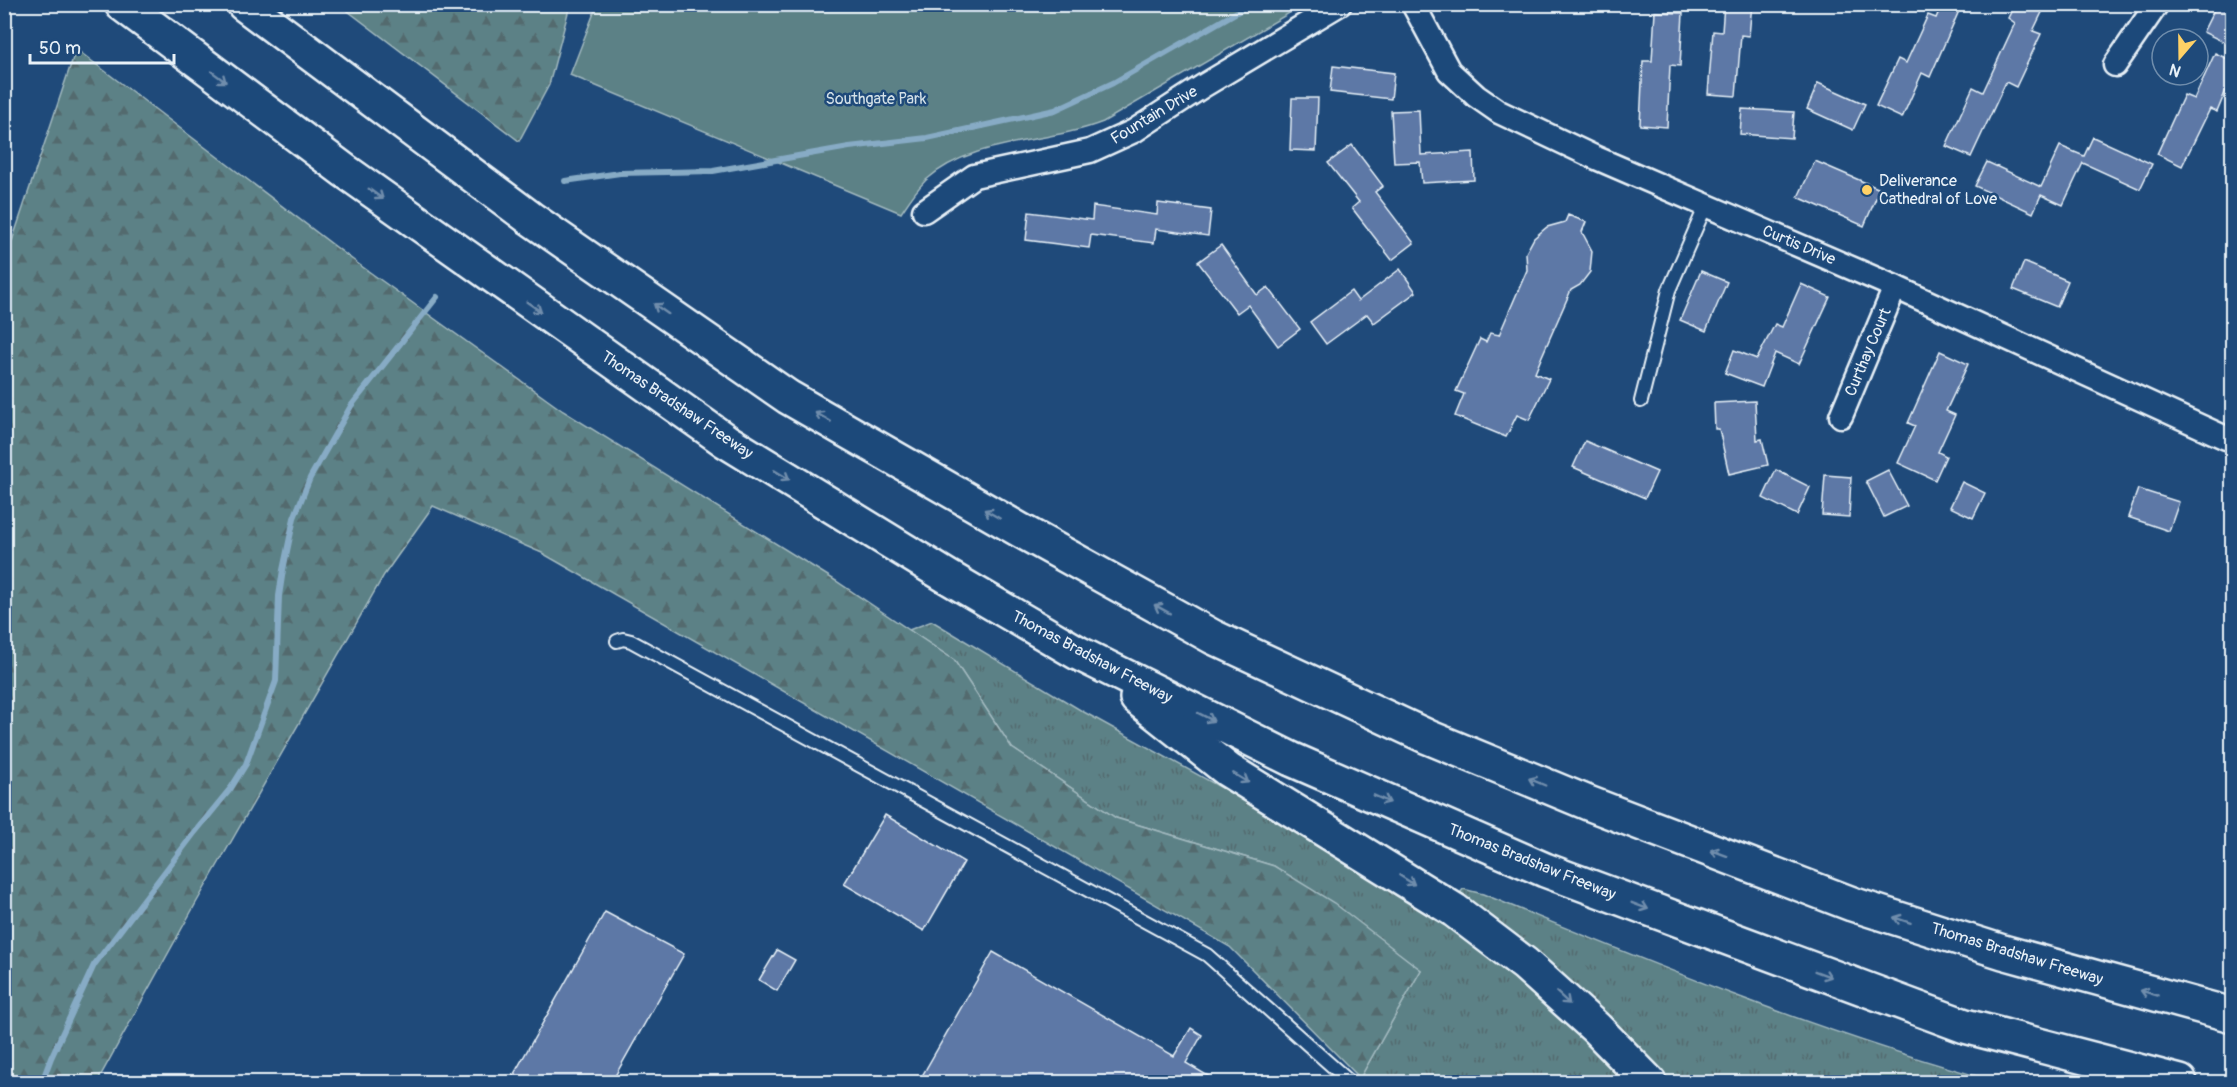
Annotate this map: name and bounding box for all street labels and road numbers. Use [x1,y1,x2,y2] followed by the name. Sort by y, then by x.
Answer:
[1107,81,1201,149] street label: Fountain Drive
[1759,221,1839,269] street label: Curtis Drive
[1840,304,1896,399] street label: Curthay Court
[597,347,757,463] street label: Thomas Bradshaw Freeway
[1008,606,1176,708] street label: Thomas Bradshaw Freeway
[1445,819,1619,905] street label: Thomas Bradshaw Freeway
[1928,918,2106,990] street label: Thomas Bradshaw Freeway

